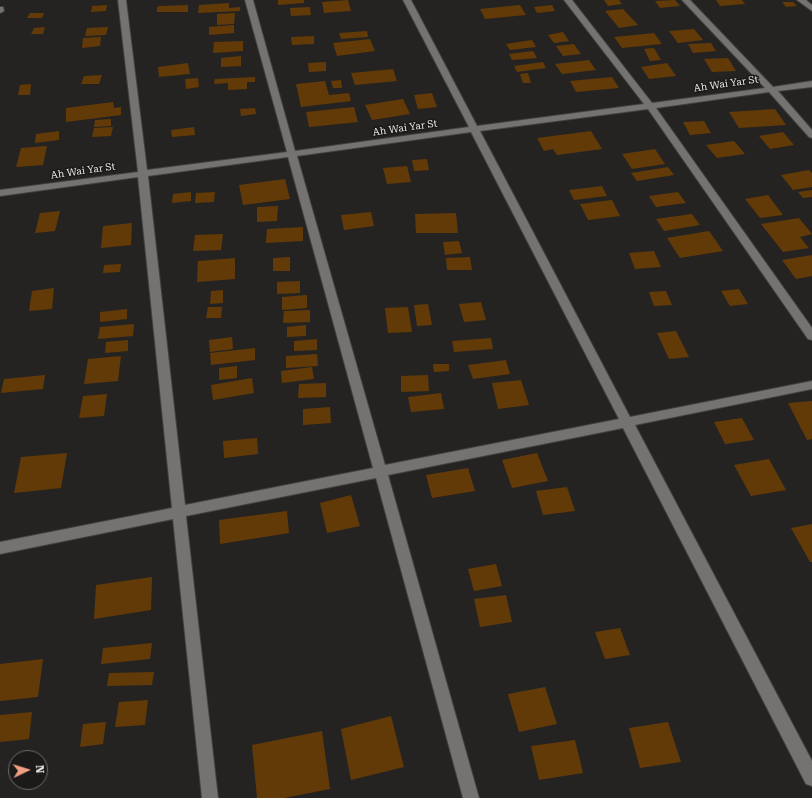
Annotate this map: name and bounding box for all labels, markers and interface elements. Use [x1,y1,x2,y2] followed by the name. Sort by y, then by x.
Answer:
[693,74,759,94] street label: Ah Wai Yar St
[372,118,438,138] street label: Ah Wai Yar St
[50,161,116,181] street label: Ah Wai Yar St
[8,750,48,790] north arrow
[33,765,46,774] text: N

